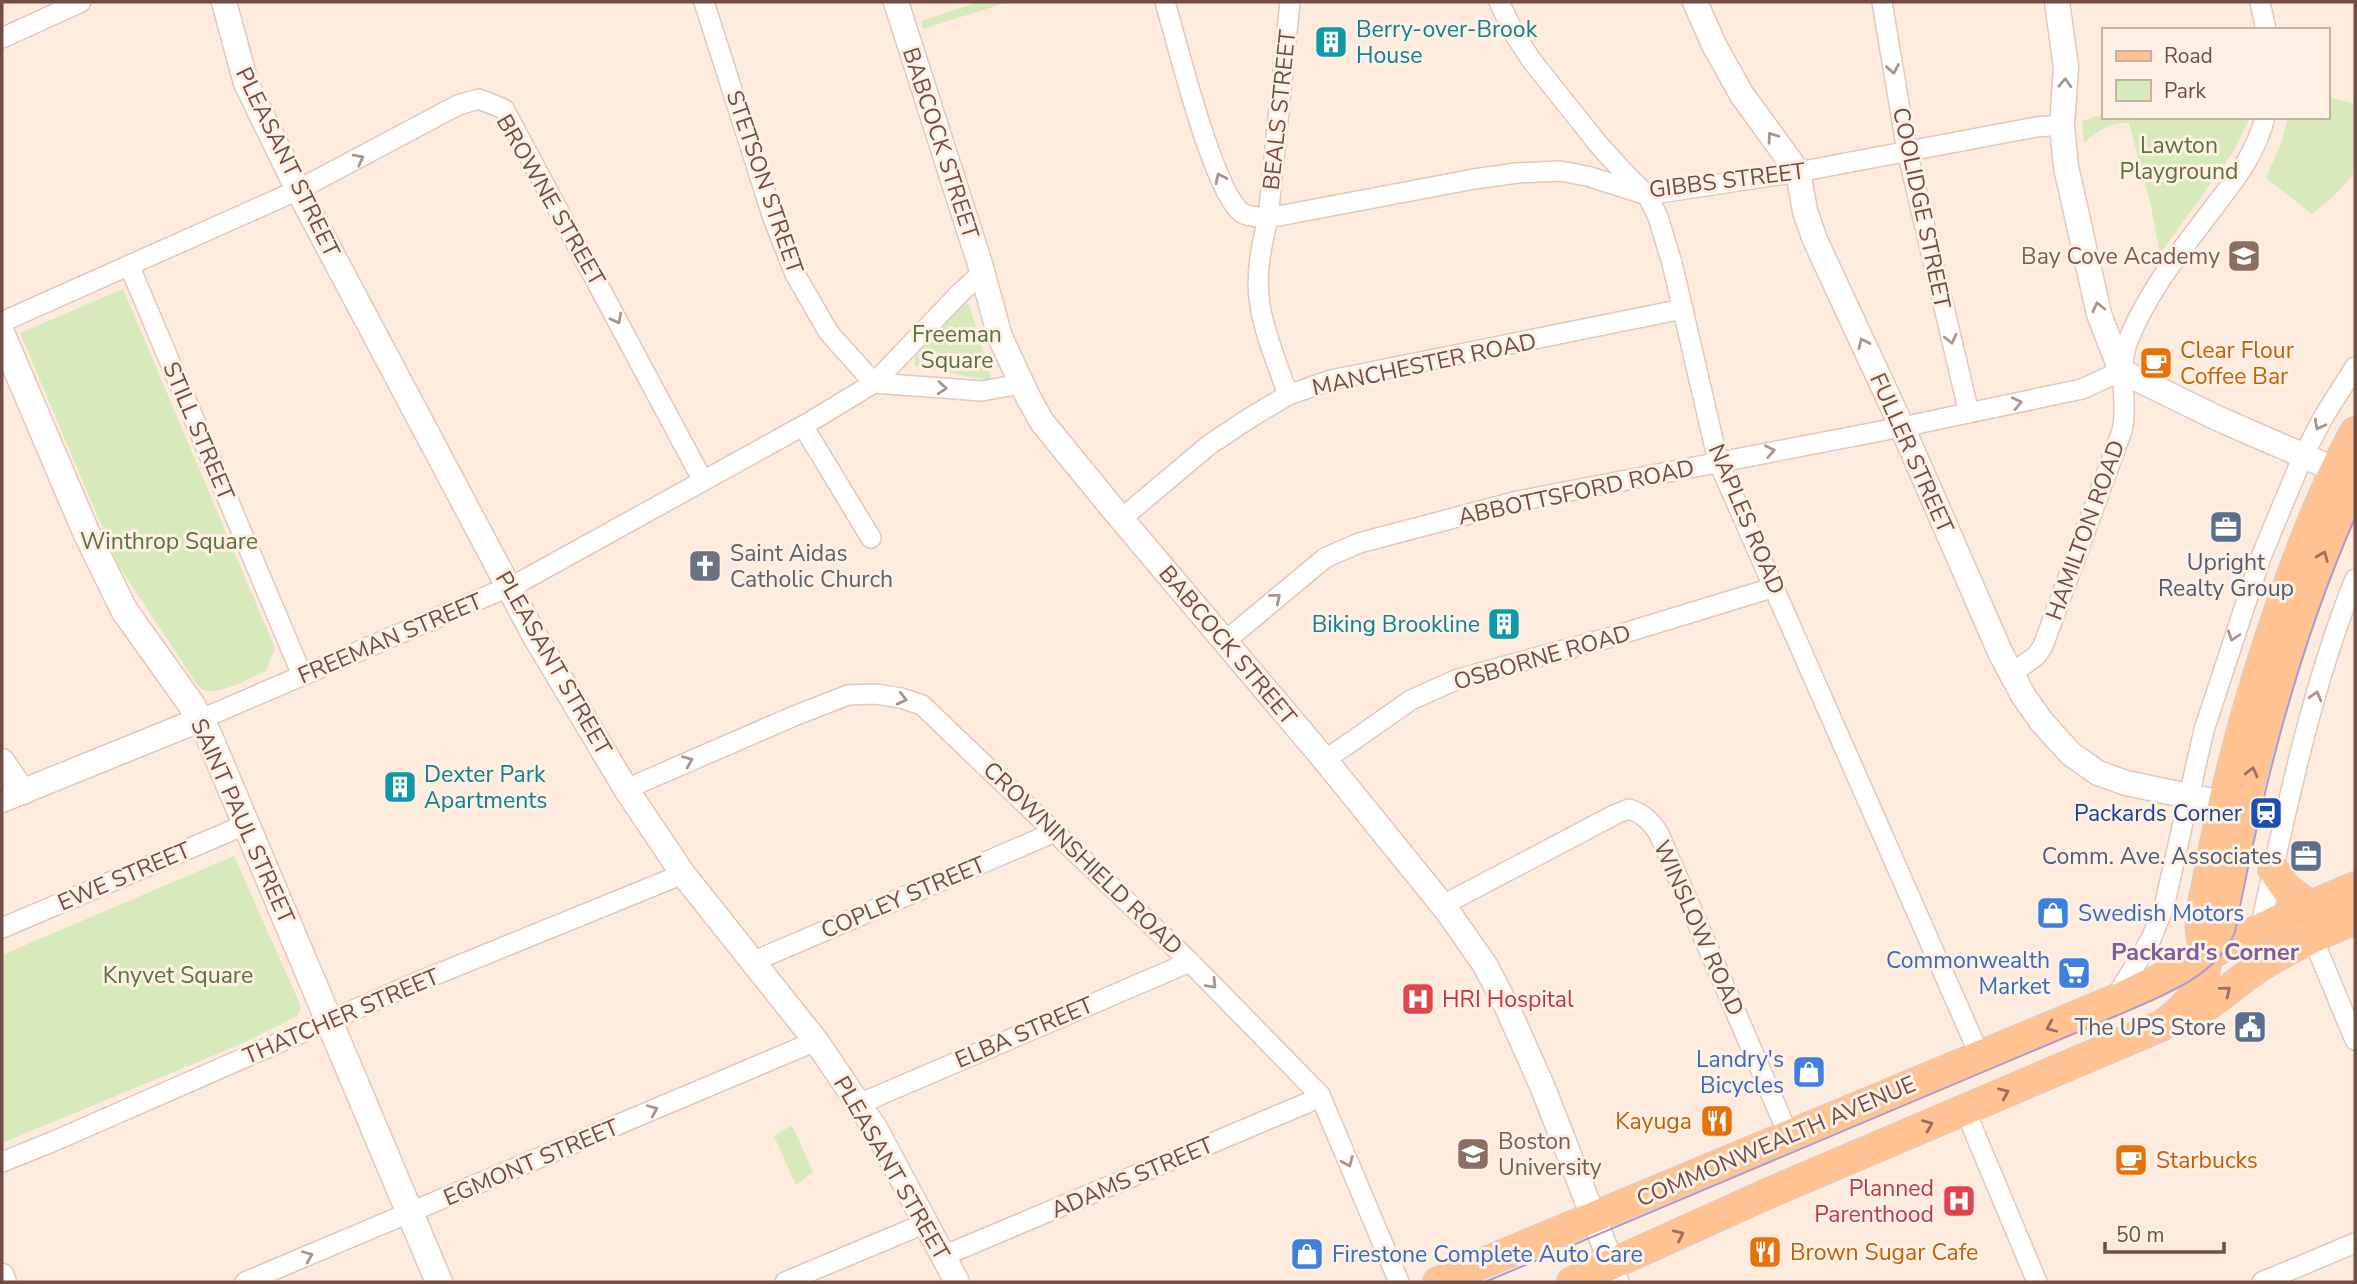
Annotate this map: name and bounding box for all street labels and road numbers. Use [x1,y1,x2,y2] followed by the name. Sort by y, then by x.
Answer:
[1256,28,1303,192] street label: BEALS STREET
[895,44,986,243] street label: BABCOCK STREET
[228,62,347,263] street label: PLEASANT STREET
[719,86,811,278] street label: STETSON STREET
[1885,105,1958,312] street label: COOLIDGE STREET
[489,109,612,292] street label: BROWNE STREET
[1647,156,1807,205] street label: GIBBS STREET
[1309,326,1539,403] street label: MANCHESTER ROAD
[155,357,242,505] street label: STILL STREET
[1862,368,1961,538] street label: FULLER STREET
[2039,436,2132,624] street label: HAMILTON ROAD
[1701,439,1792,599] street label: NAPLES ROAD
[1455,452,1697,533] street label: ABBOTTSFORD ROAD
[1152,559,1304,732] street label: BABCOCK STREET
[488,566,619,761] street label: PLEASANT STREET
[293,586,487,691] street label: FREEMAN STREET
[1450,617,1634,698] street label: OSBORNE ROAD
[183,714,302,929] street label: SAINT PAUL STREET
[976,755,1189,962] street label: CROWNINSHIELD ROAD
[53,835,195,918] street label: EWE STREET
[1646,836,1751,1021] street label: WINSLOW ROAD
[816,849,990,946] street label: COPLEY STREET
[238,961,444,1072] street label: THATCHER STREET
[950,989,1098,1076] street label: ELBA STREET
[1632,1068,1921,1214] street label: COMMONWEALTH AVENUE
[826,1071,957,1266] street label: PLEASANT STREET
[439,1112,624,1213] street label: EGMONT STREET
[1046,1129,1218,1226] street label: ADAMS STREET

